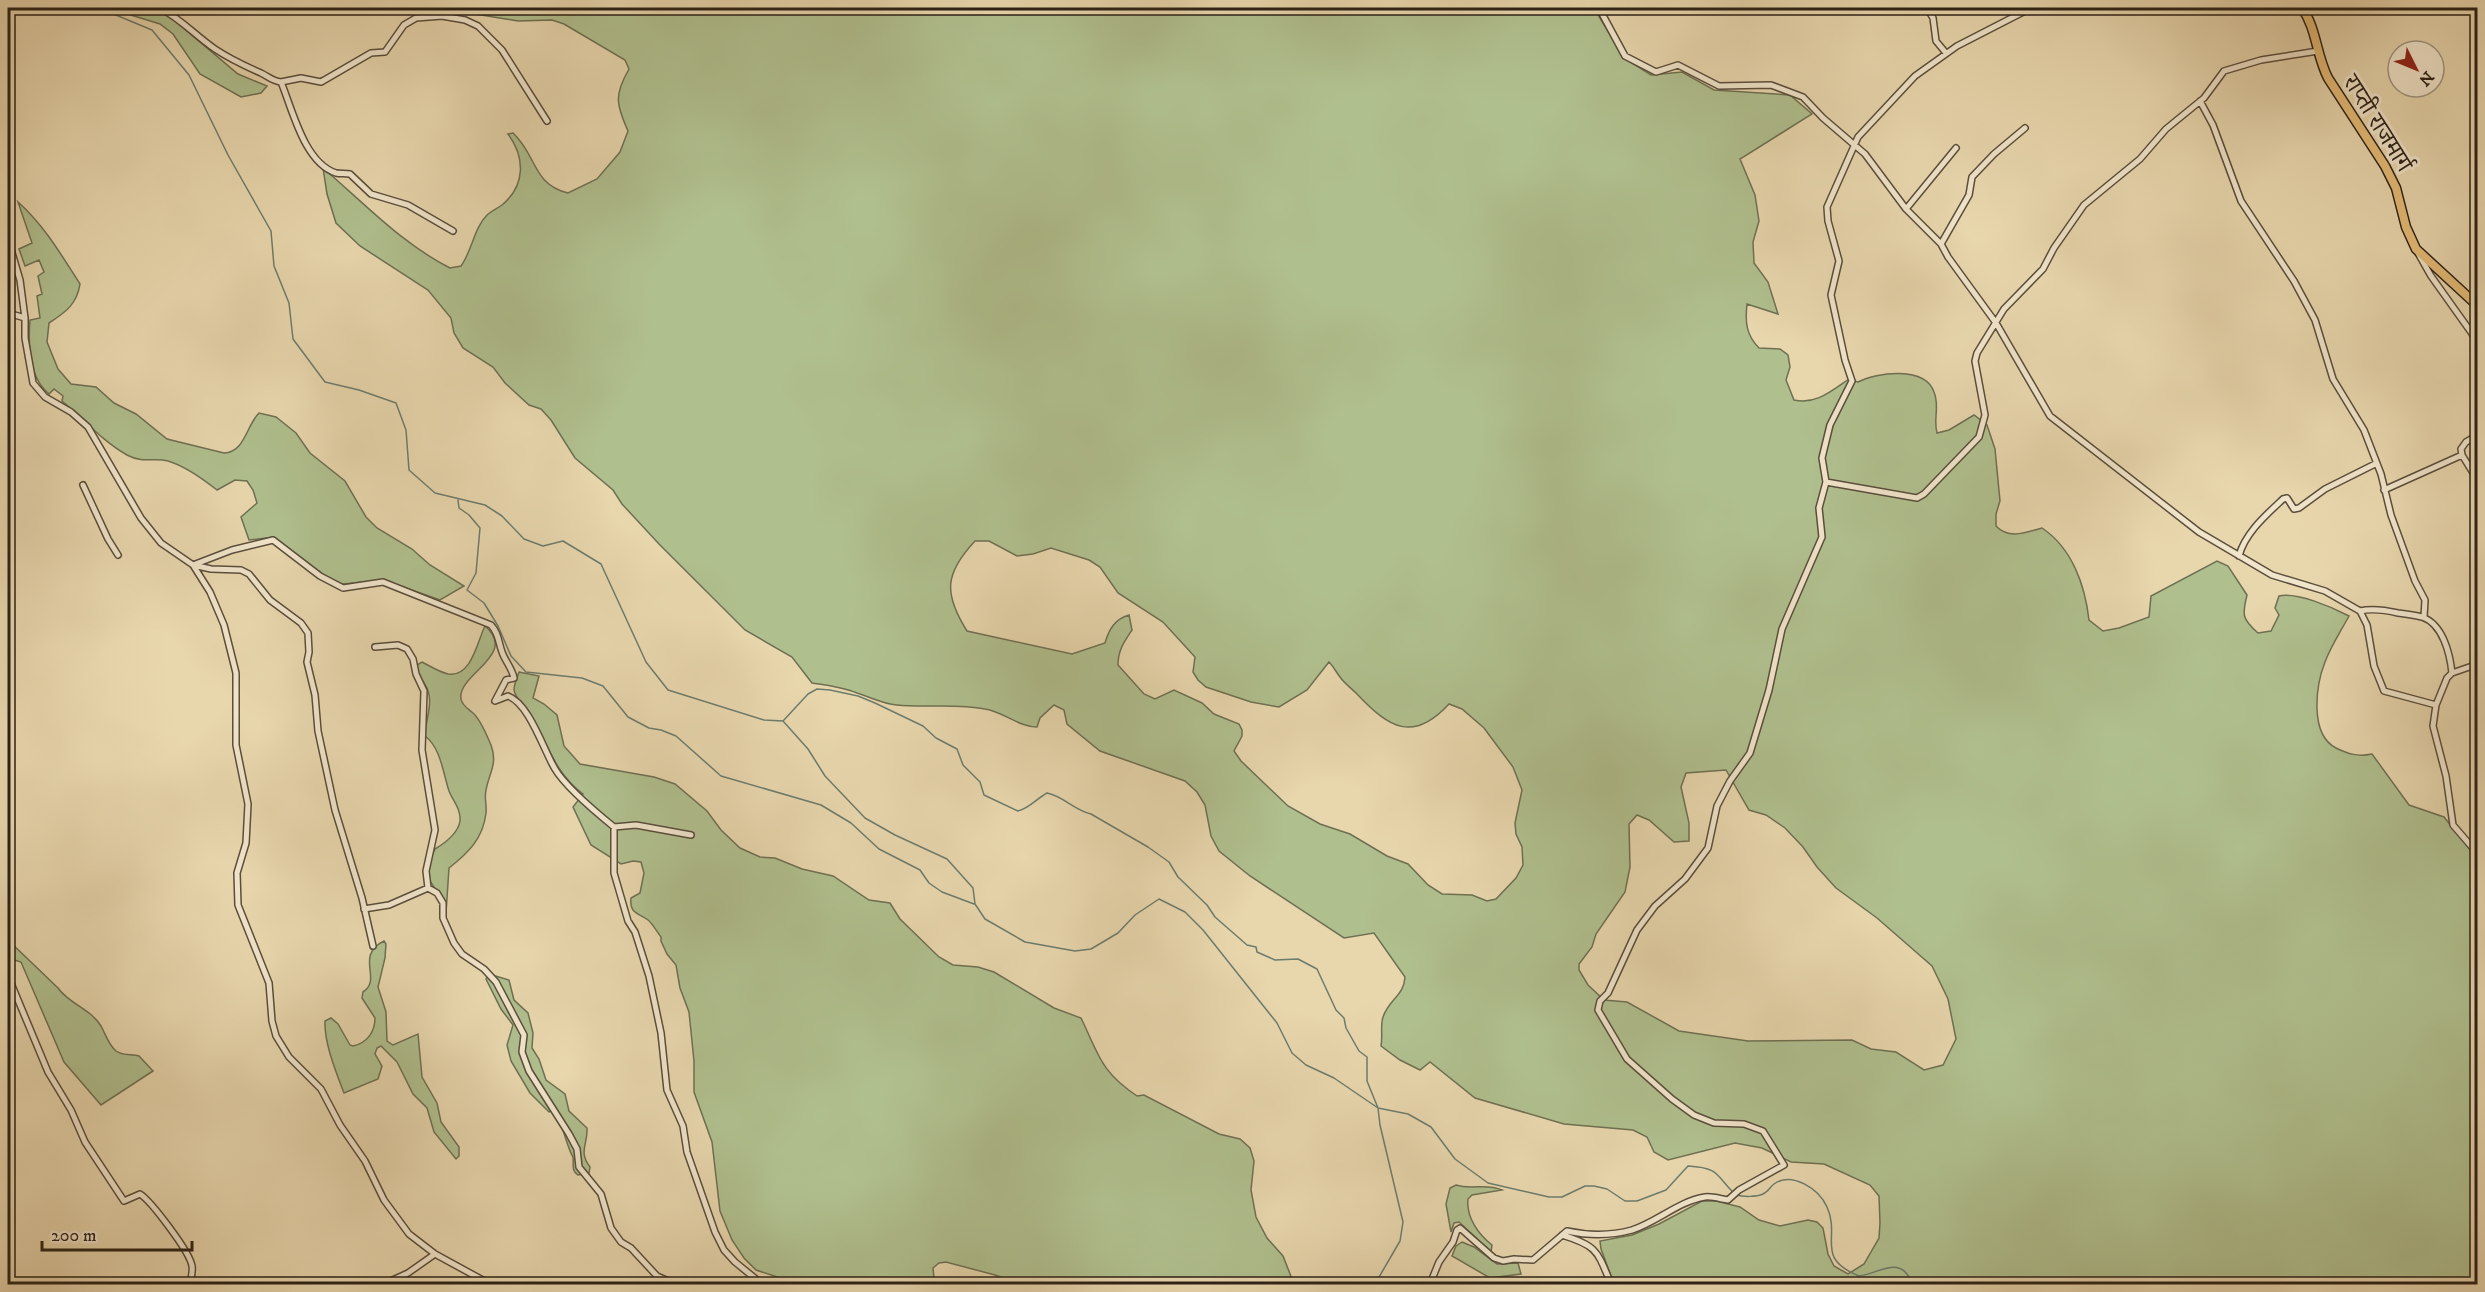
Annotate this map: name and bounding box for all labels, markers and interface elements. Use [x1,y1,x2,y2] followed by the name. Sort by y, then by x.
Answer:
[2386,39,2446,99] north arrow
[2414,67,2438,90] text: N
[2335,68,2420,179] street label: राप्ती राजमार्ग
[42,1214,192,1252] scale bar
[51,1225,97,1247] text: 200 m

